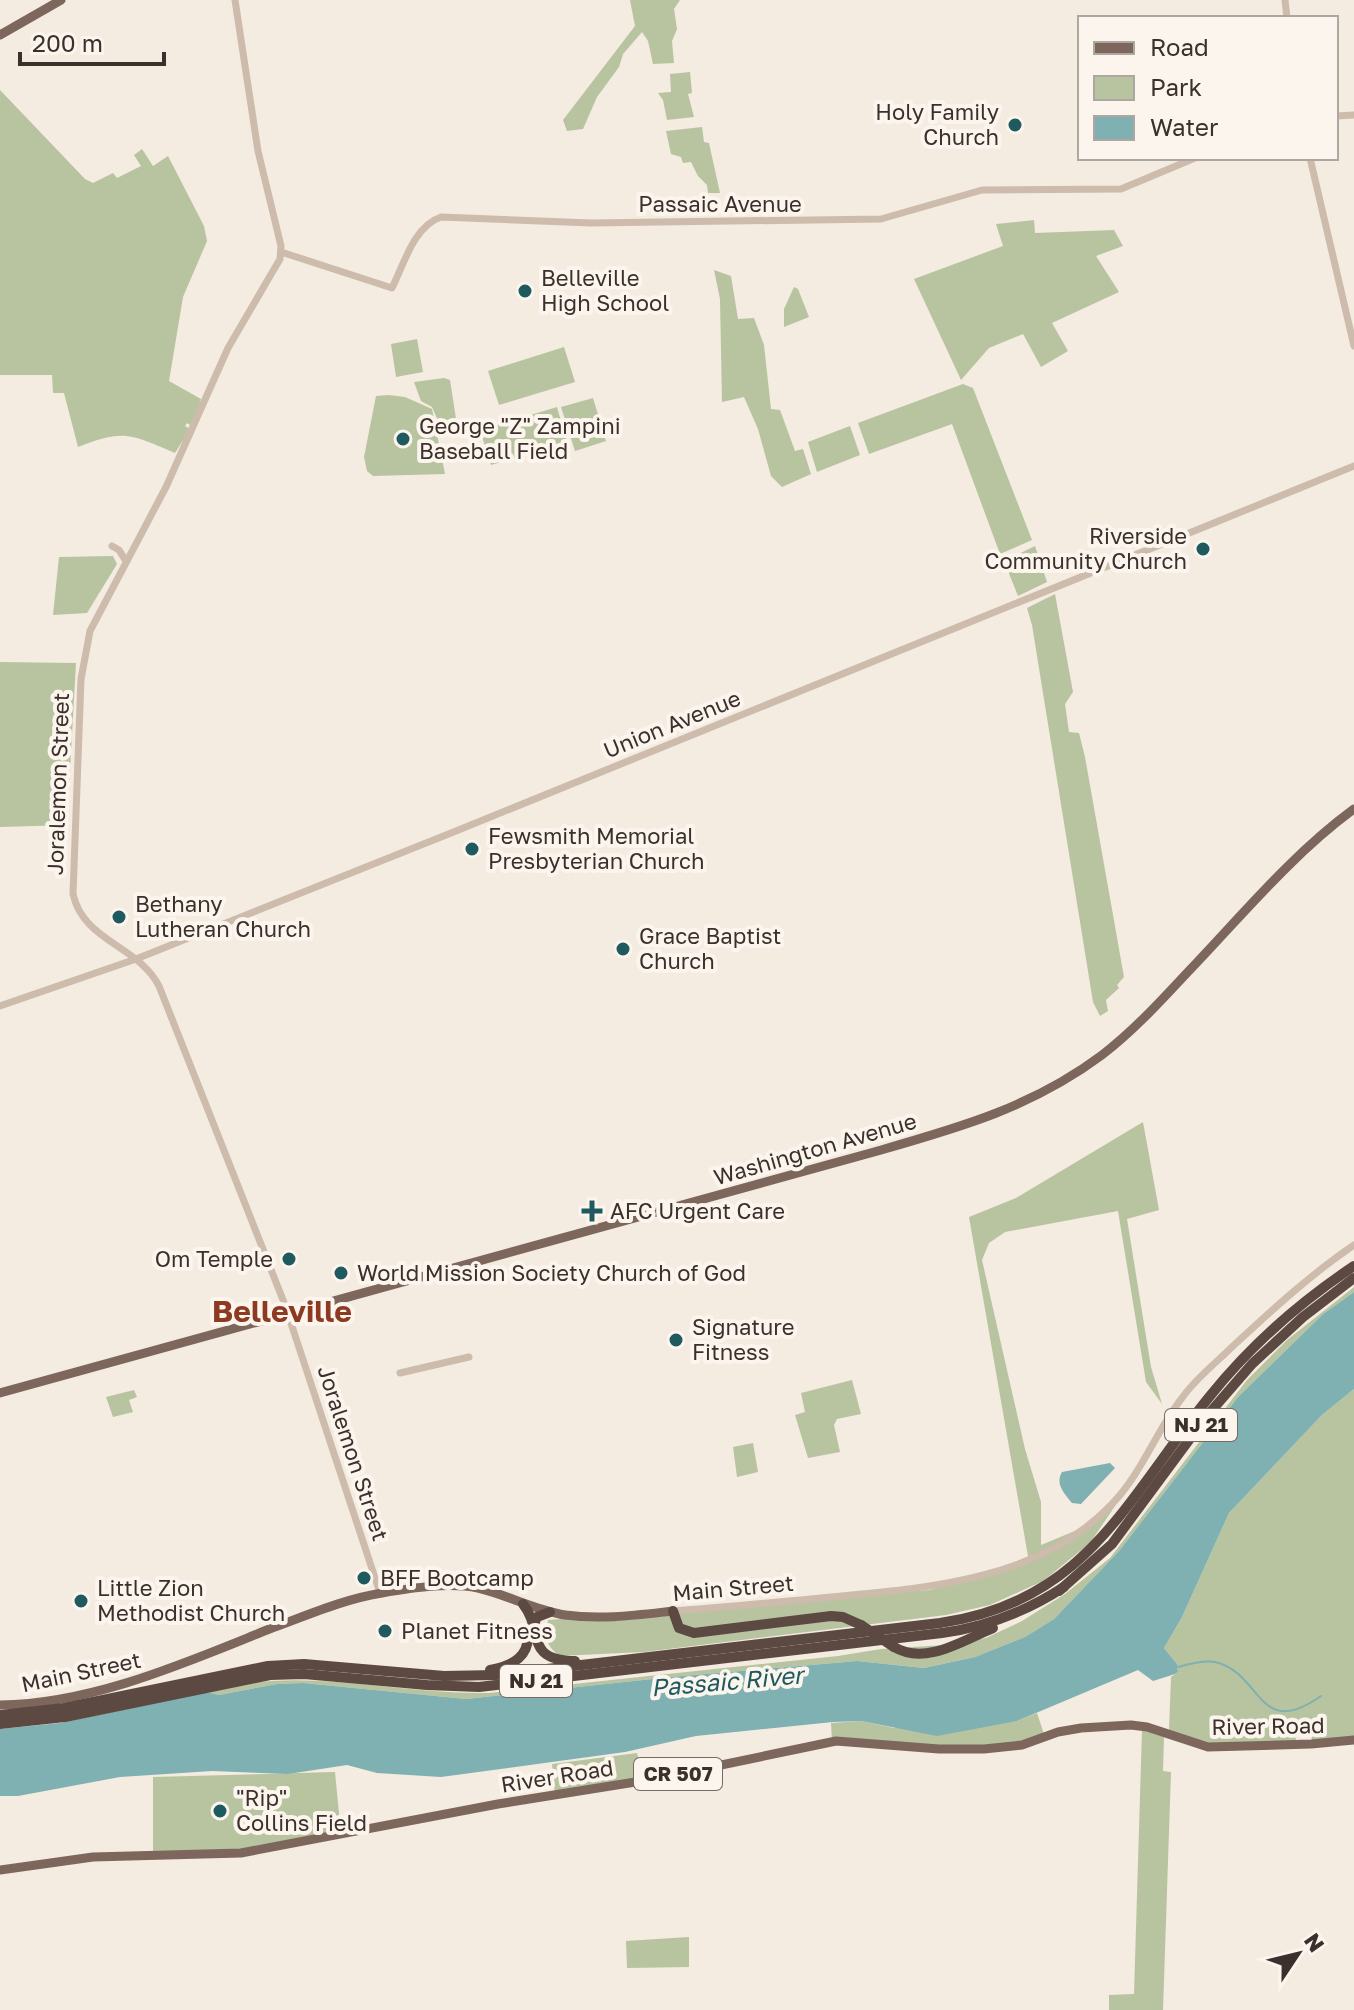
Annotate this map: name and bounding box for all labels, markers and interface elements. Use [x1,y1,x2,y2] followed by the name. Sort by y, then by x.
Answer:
[20,16,164,66] scale bar
[1078,16,1338,160] legend
[32,28,103,57] text: 200 m
[1150,32,1209,61] text: Road
[1150,72,1202,101] text: Park
[875,98,999,150] place label: Holy Family Church
[1150,112,1218,141] text: Water
[1006,116,1024,134] marker: Holy Family Church
[638,190,802,217] street label: Passaic Avenue
[541,264,669,316] place label: Belleville High School
[516,282,534,300] marker: Belleville High School
[419,412,621,464] place label: George "Z" Zampini Baseball Field
[394,430,412,448] marker: George "Z" Zampini Baseball Field
[984,522,1187,574] place label: Riverside Community Church
[1194,540,1212,558] marker: Riverside Community Church
[599,684,744,763] street label: Union Avenue
[41,692,74,876] street label: Joralemon Street
[488,822,704,874] place label: Fewsmith Memorial Presbyterian Church
[463,840,481,858] marker: Fewsmith Memorial Presbyterian Church
[135,890,311,942] place label: Bethany Lutheran Church
[110,908,128,926] marker: Bethany Lutheran Church
[639,922,781,974] place label: Grace Baptist Church
[614,940,632,958] marker: Grace Baptist Church
[710,1107,919,1190] street label: Washington Avenue
[610,1197,785,1224] place label: AFC Urgent Care
[581,1200,603,1222] marker: AFC Urgent Care
[155,1245,273,1272] place label: Om Temple
[280,1250,298,1268] marker: Om Temple
[357,1259,746,1286] place label: World Mission Society Church of God
[332,1264,350,1282] marker: World Mission Society Church of God
[212,1293,352,1329] district label: Belleville
[692,1313,794,1365] place label: Signature Fitness
[667,1331,685,1349] marker: Signature Fitness
[312,1362,395,1544] street label: Joralemon Street
[1165,1409,1237,1441] road number: NJ 21
[380,1564,534,1591] place label: BFF Bootcamp
[355,1569,373,1587] marker: BFF Bootcamp
[671,1569,795,1606] street label: Main Street
[97,1574,285,1626] place label: Little Zion Methodist Church
[72,1592,90,1610] marker: Little Zion Methodist Church
[401,1617,553,1644] place label: Planet Fitness
[376,1622,394,1640] marker: Planet Fitness
[19,1646,143,1697] street label: Main Street
[650,1659,808,1702] water label: Passaic River
[500,1665,572,1697] road number: NJ 21
[1211,1711,1325,1740] street label: River Road
[499,1753,615,1798] street label: River Road
[634,1758,722,1790] road number: CR 507
[236,1784,367,1836] place label: "Rip" Collins Field
[211,1802,229,1820] marker: "Rip" Collins Field
[1258,1914,1338,1994] north arrow
[1299,1928,1331,1957] text: N

